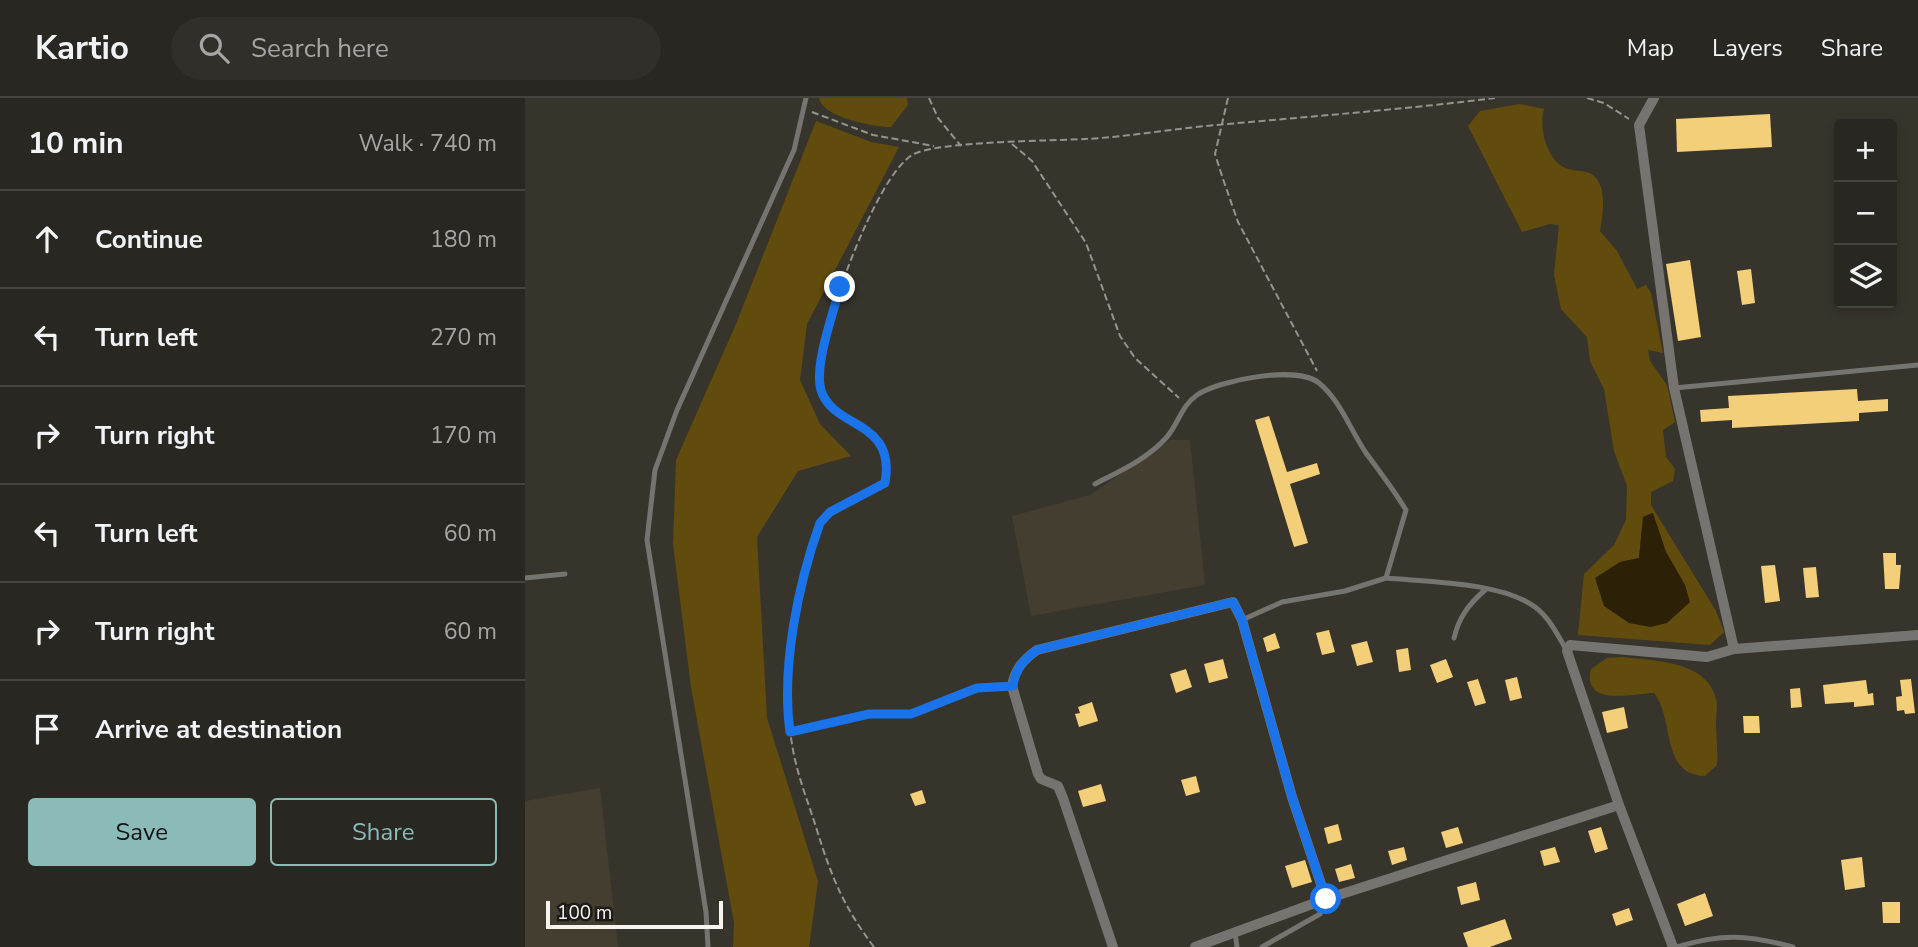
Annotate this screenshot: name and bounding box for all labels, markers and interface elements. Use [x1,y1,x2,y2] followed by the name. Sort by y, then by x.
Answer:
[171,17,661,80] search box
[35,26,129,71] text: Kartio
[195,29,233,67] icon: search
[251,31,389,66] text: Search here
[1627,32,1674,64] text: Map
[1712,32,1783,64] text: Layers
[1821,32,1883,64] text: Share
[1834,119,1897,308] map controls
[1834,119,1897,182] button: +
[28,123,124,164] text: 10 min
[358,128,497,159] text: Walk · 740 m
[1834,182,1897,245] button: −
[28,220,66,258] icon: ahead
[95,222,203,257] text: Continue
[430,224,497,255] text: 180 m
[1834,245,1897,308] button: layers
[824,271,855,302] route end
[28,318,66,356] icon: left
[95,320,198,355] text: Turn left
[430,322,497,353] text: 270 m
[28,416,66,454] icon: right
[95,418,214,453] text: Turn right
[430,420,497,451] text: 170 m
[28,514,66,552] icon: left
[95,516,198,551] text: Turn left
[444,518,497,549] text: 60 m
[28,612,66,650] icon: right
[95,614,214,649] text: Turn right
[444,616,497,647] text: 60 m
[28,710,66,748] icon: arrive
[95,712,342,747] text: Arrive at destination
[28,798,256,866] button: Save
[270,798,497,866] button: Share
[1310,883,1341,914] route start
[546,898,723,930] scale bar
[557,900,612,926] text: 100 m

